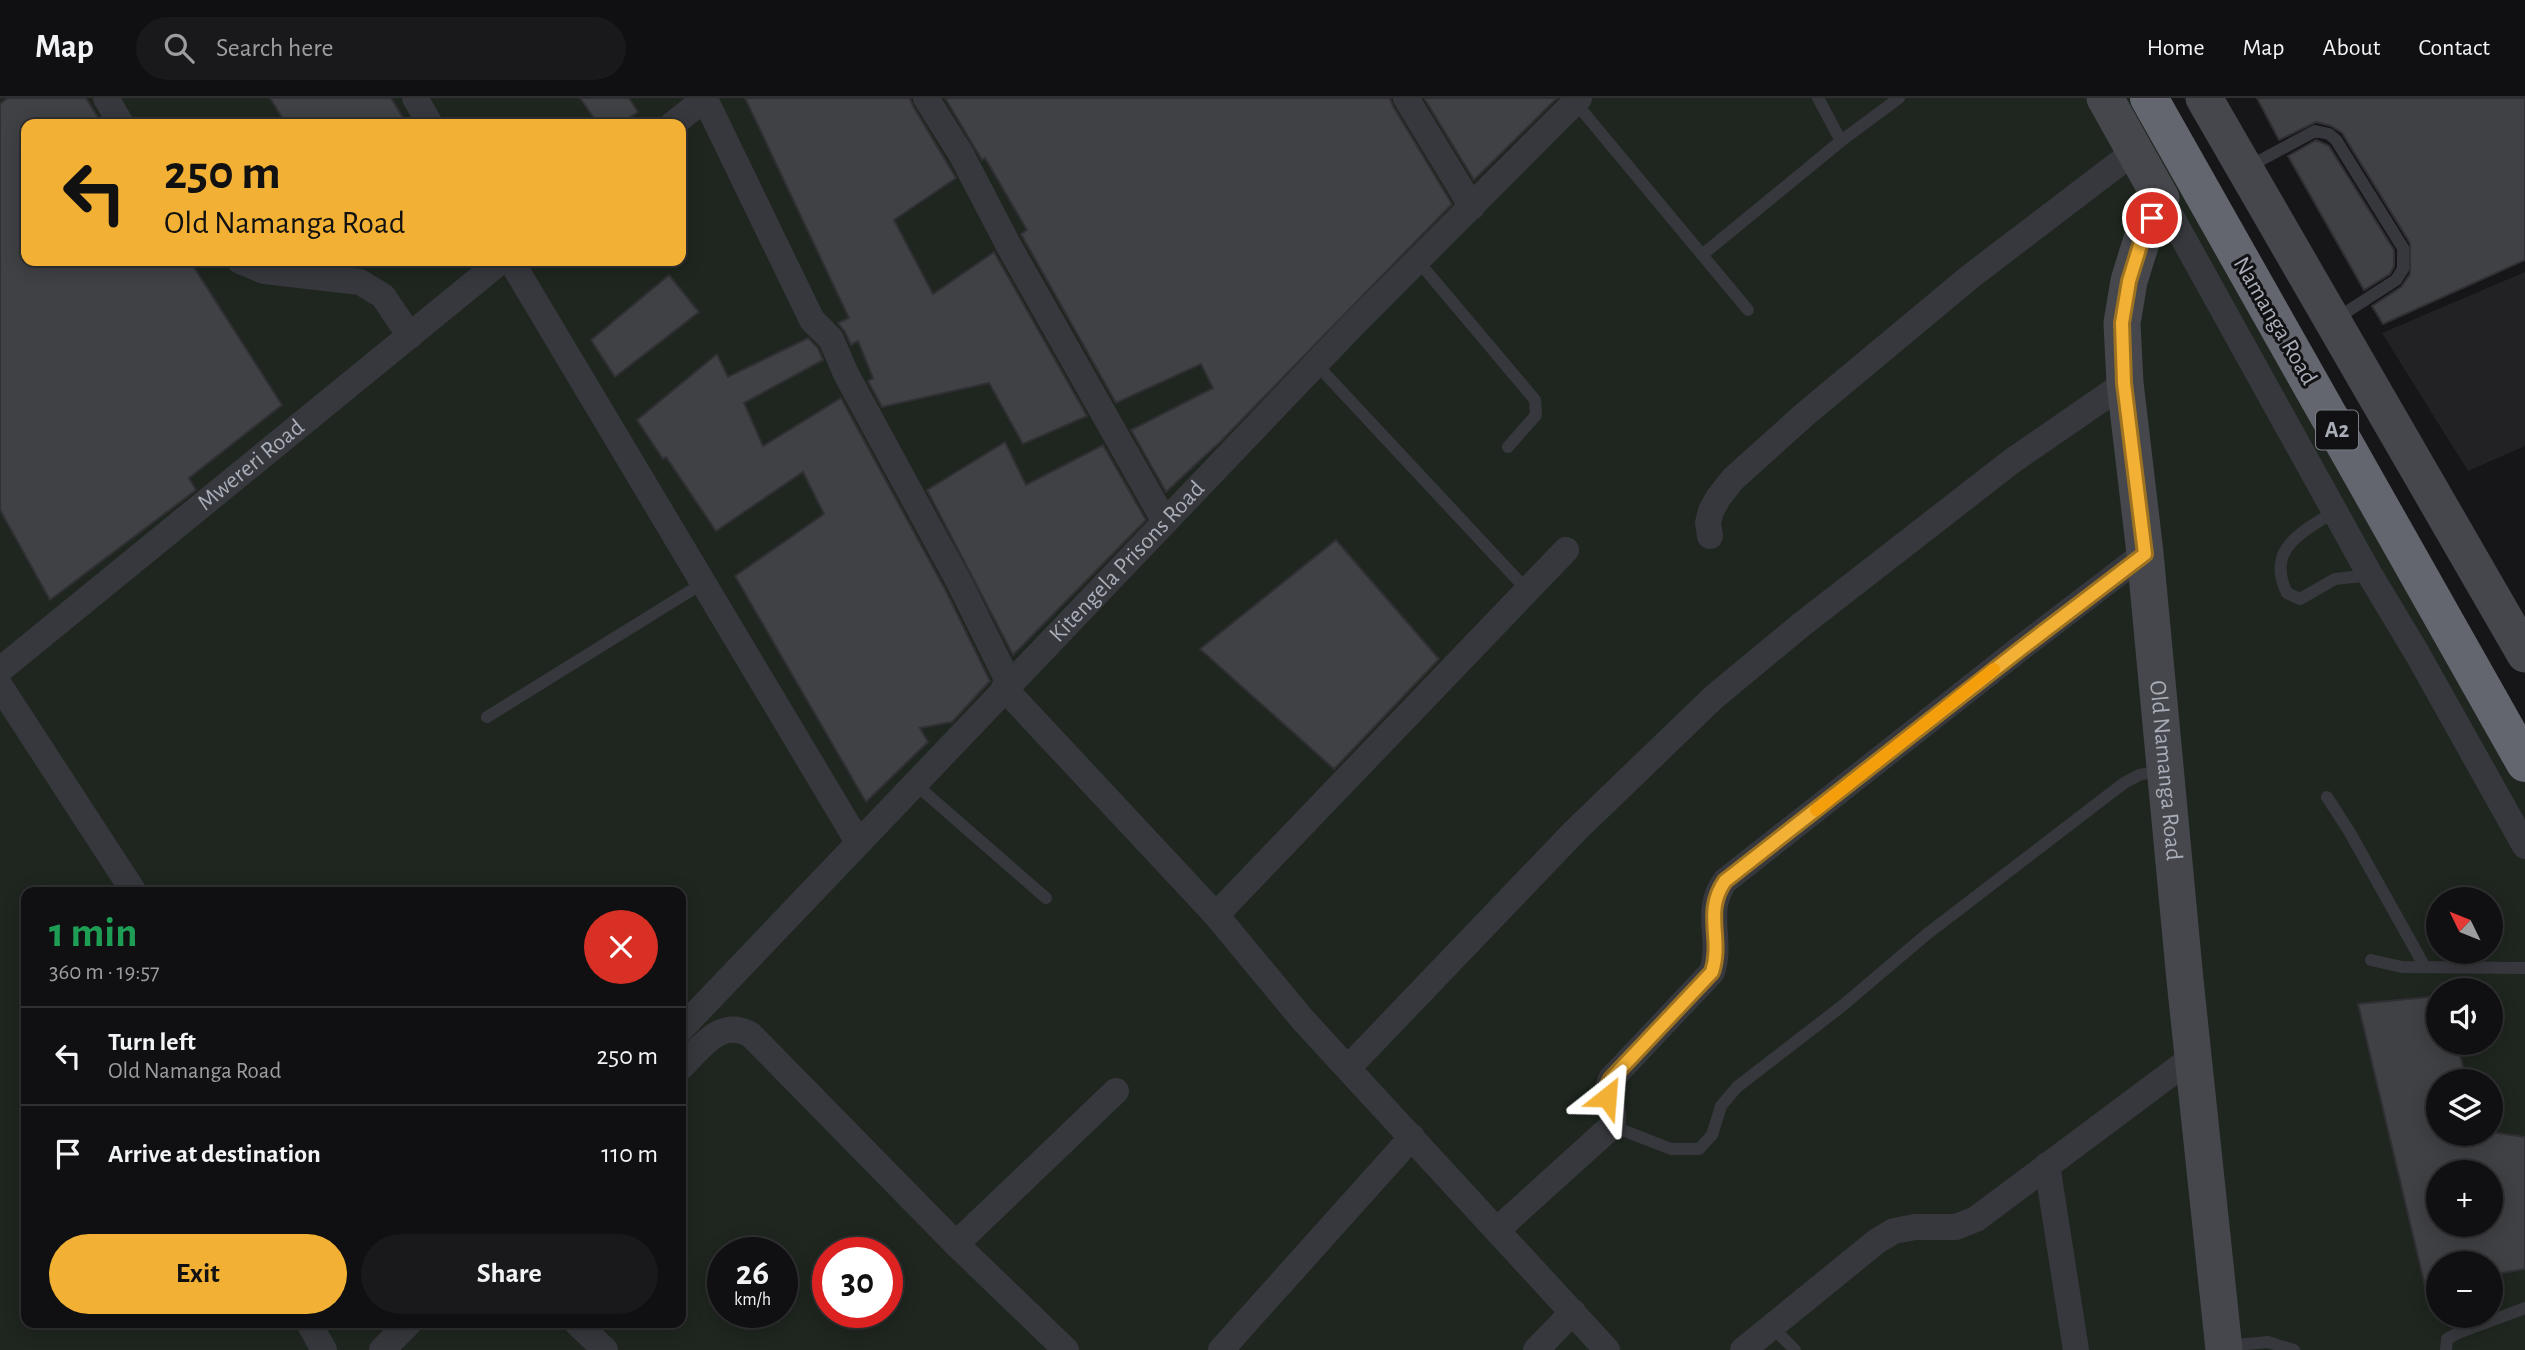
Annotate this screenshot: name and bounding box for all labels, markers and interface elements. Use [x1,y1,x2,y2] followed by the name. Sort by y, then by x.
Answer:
[136,17,626,80] search box
[160,29,198,67] icon: search
[35,31,94,64] text: Map
[216,35,334,61] text: Search here
[2147,36,2205,60] text: Home
[2243,36,2285,60] text: Map
[2323,36,2380,60] text: About
[2418,36,2490,60] text: Contact
[49,147,140,238] icon: left
[164,149,281,198] text: 250 m
[2122,188,2182,248] pin
[2133,199,2171,237] icon: arrive
[164,207,405,239] text: Old Namanga Road
[2229,253,2321,389] street label: Namanga Road
[2316,410,2358,450] road number: A2
[193,415,309,515] street label: Mwereri Road
[1045,476,1209,647] street label: Kitengela Prisons Road
[2145,679,2186,862] street label: Old Namanga Road
[2426,887,2502,964] north arrow
[2426,887,2503,1328] map controls
[584,910,658,984] button: close
[49,912,138,954] text: 1 min
[49,961,160,984] text: 360 m · 19:57
[2426,978,2503,1055] button: sound
[108,1029,196,1055] text: Turn left
[49,1037,87,1075] icon: left
[596,1043,658,1069] text: 250 m
[108,1060,281,1083] text: Old Namanga Road
[1570,1060,1644,1134] position arrow
[2426,1069,2503,1146] button: layers
[49,1135,87,1173] icon: arrive
[108,1141,321,1167] text: Arrive at destination
[601,1141,658,1167] text: 110 m
[2426,1160,2503,1237] button: +
[49,1234,347,1314] button: Exit
[361,1234,658,1314] button: Share
[812,1237,903,1328] speed limit sign: 30
[2426,1251,2503,1328] button: −
[736,1256,769,1291] text: 26
[734,1291,771,1309] text: km/h

